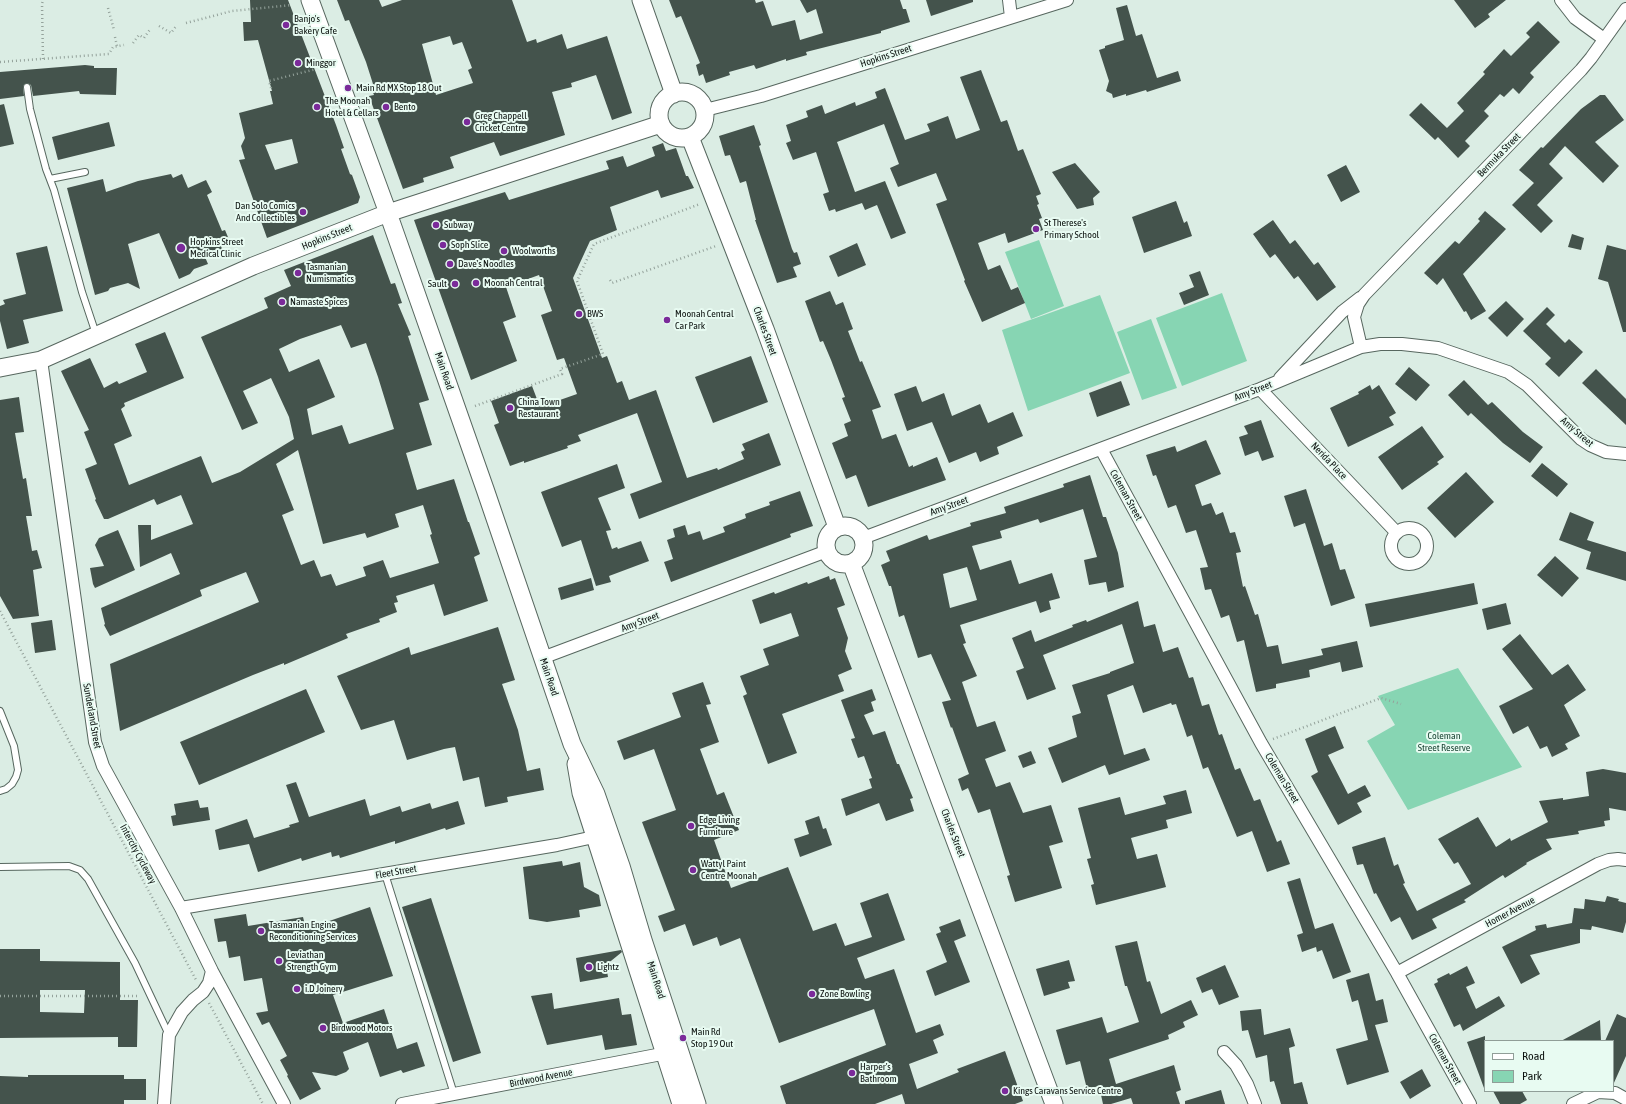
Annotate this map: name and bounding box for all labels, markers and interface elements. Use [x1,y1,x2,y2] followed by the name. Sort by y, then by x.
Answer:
[294,13,337,36] place label: Banjo's Bakery Cafe
[281,20,291,30] marker: Banjo's Bakery Cafe
[859,42,913,70] street label: Hopkins Street
[306,57,336,69] place label: Minggor
[293,58,303,68] marker: Minggor
[356,82,442,94] place label: Main Rd MX Stop 18 Out
[343,83,353,93] marker: Main Rd MX Stop 18 Out
[325,95,379,118] place label: The Moonah Hotel & Cellars
[394,101,416,113] place label: Bento
[312,102,322,112] marker: The Moonah Hotel & Cellars
[381,102,391,112] marker: Bento
[475,110,527,134] place label: Greg Chappell Cricket Centre
[462,117,472,127] marker: Greg Chappell Cricket Centre
[1475,130,1523,180] street label: Bermuka Street
[235,200,295,224] place label: Dan Solo Comics And Collectibles
[298,207,308,217] marker: Dan Solo Comics And Collectibles
[1044,217,1099,240] place label: St Therese's Primary School
[444,219,472,231] place label: Subway
[431,220,441,230] marker: Subway
[300,221,354,253] street label: Hopkins Street
[1031,224,1041,234] marker: St Therese's Primary School
[190,236,243,260] place label: Hopkins Street Medical Clinic
[451,239,488,251] place label: Soph Slice
[438,240,448,250] marker: Soph Slice
[175,242,187,254] marker: Hopkins Street Medical Clinic
[512,245,556,257] place label: Woolworths
[499,246,509,256] marker: Woolworths
[458,258,514,270] place label: Dave's Noodles
[445,259,455,269] marker: Dave's Noodles
[306,261,354,284] place label: Tasmanian Numismatics
[293,268,303,278] marker: Tasmanian Numismatics
[484,277,543,289] place label: Moonah Central
[428,278,447,290] place label: Sault
[471,278,481,288] marker: Moonah Central
[450,279,460,289] marker: Sault
[290,296,348,308] place label: Namaste Spices
[277,297,287,307] marker: Namaste Spices
[751,305,779,357] street label: Charles Street
[587,308,603,320] place label: BWS
[675,308,734,332] place label: Moonah Central Car Park
[574,309,584,319] marker: BWS
[662,315,672,325] marker: Moonah Central Car Park
[432,351,456,391] street label: Main Road
[1232,378,1274,404] street label: Amy Street
[518,396,560,420] place label: China Town Restaurant
[505,403,515,413] marker: China Town Restaurant
[1558,415,1596,449] street label: Amy Street
[1308,440,1350,482] street label: Nerida Place
[1107,467,1145,523] street label: Coleman Street
[928,494,970,518] street label: Amy Street
[619,609,661,635] street label: Amy Street
[537,657,561,697] street label: Main Road
[80,682,104,750] street label: Sunderland Street
[1418,730,1470,754] park label: Coleman Street Reserve
[1262,751,1302,805] street label: Coleman Street
[938,807,968,859] street label: Charles Street
[699,814,740,838] place label: Edge Living Furniture
[686,821,696,831] marker: Edge Living Furniture
[117,822,159,886] street label: Intercity Cycleway
[701,858,757,882] place label: Wattyl Paint Centre Moonah
[374,862,418,882] street label: Fleet Street
[688,865,698,875] marker: Wattyl Paint Centre Moonah
[1483,894,1537,930] street label: Homer Avenue
[269,919,356,942] place label: Tasmanian Engine Reconditioning Services
[256,926,266,936] marker: Tasmanian Engine Reconditioning Services
[287,949,336,972] place label: Leviathan Strength Gym
[274,956,284,966] marker: Leviathan Strength Gym
[644,960,668,1000] street label: Main Road
[597,961,619,973] place label: Lightz
[584,962,594,972] marker: Lightz
[305,983,343,995] place label: i.D Joinery
[292,984,302,994] marker: i.D Joinery
[820,988,869,1000] place label: Zone Bowling
[807,989,817,999] marker: Zone Bowling
[331,1022,392,1034] place label: Birdwood Motors
[318,1023,328,1033] marker: Birdwood Motors
[691,1026,733,1050] place label: Main Rd Stop 19 Out
[1426,1031,1464,1087] street label: Coleman Street
[678,1033,688,1043] marker: Main Rd Stop 19 Out
[1484,1040,1614,1092] legend
[1522,1049,1545,1063] text: Road
[860,1061,897,1084] place label: Harper's Bathroom
[509,1066,573,1090] street label: Birdwood Avenue
[847,1068,857,1078] marker: Harper's Bathroom
[1522,1069,1542,1083] text: Park
[1013,1085,1121,1097] place label: Kings Caravans Service Centre
[1000,1086,1010,1096] marker: Kings Caravans Service Centre

